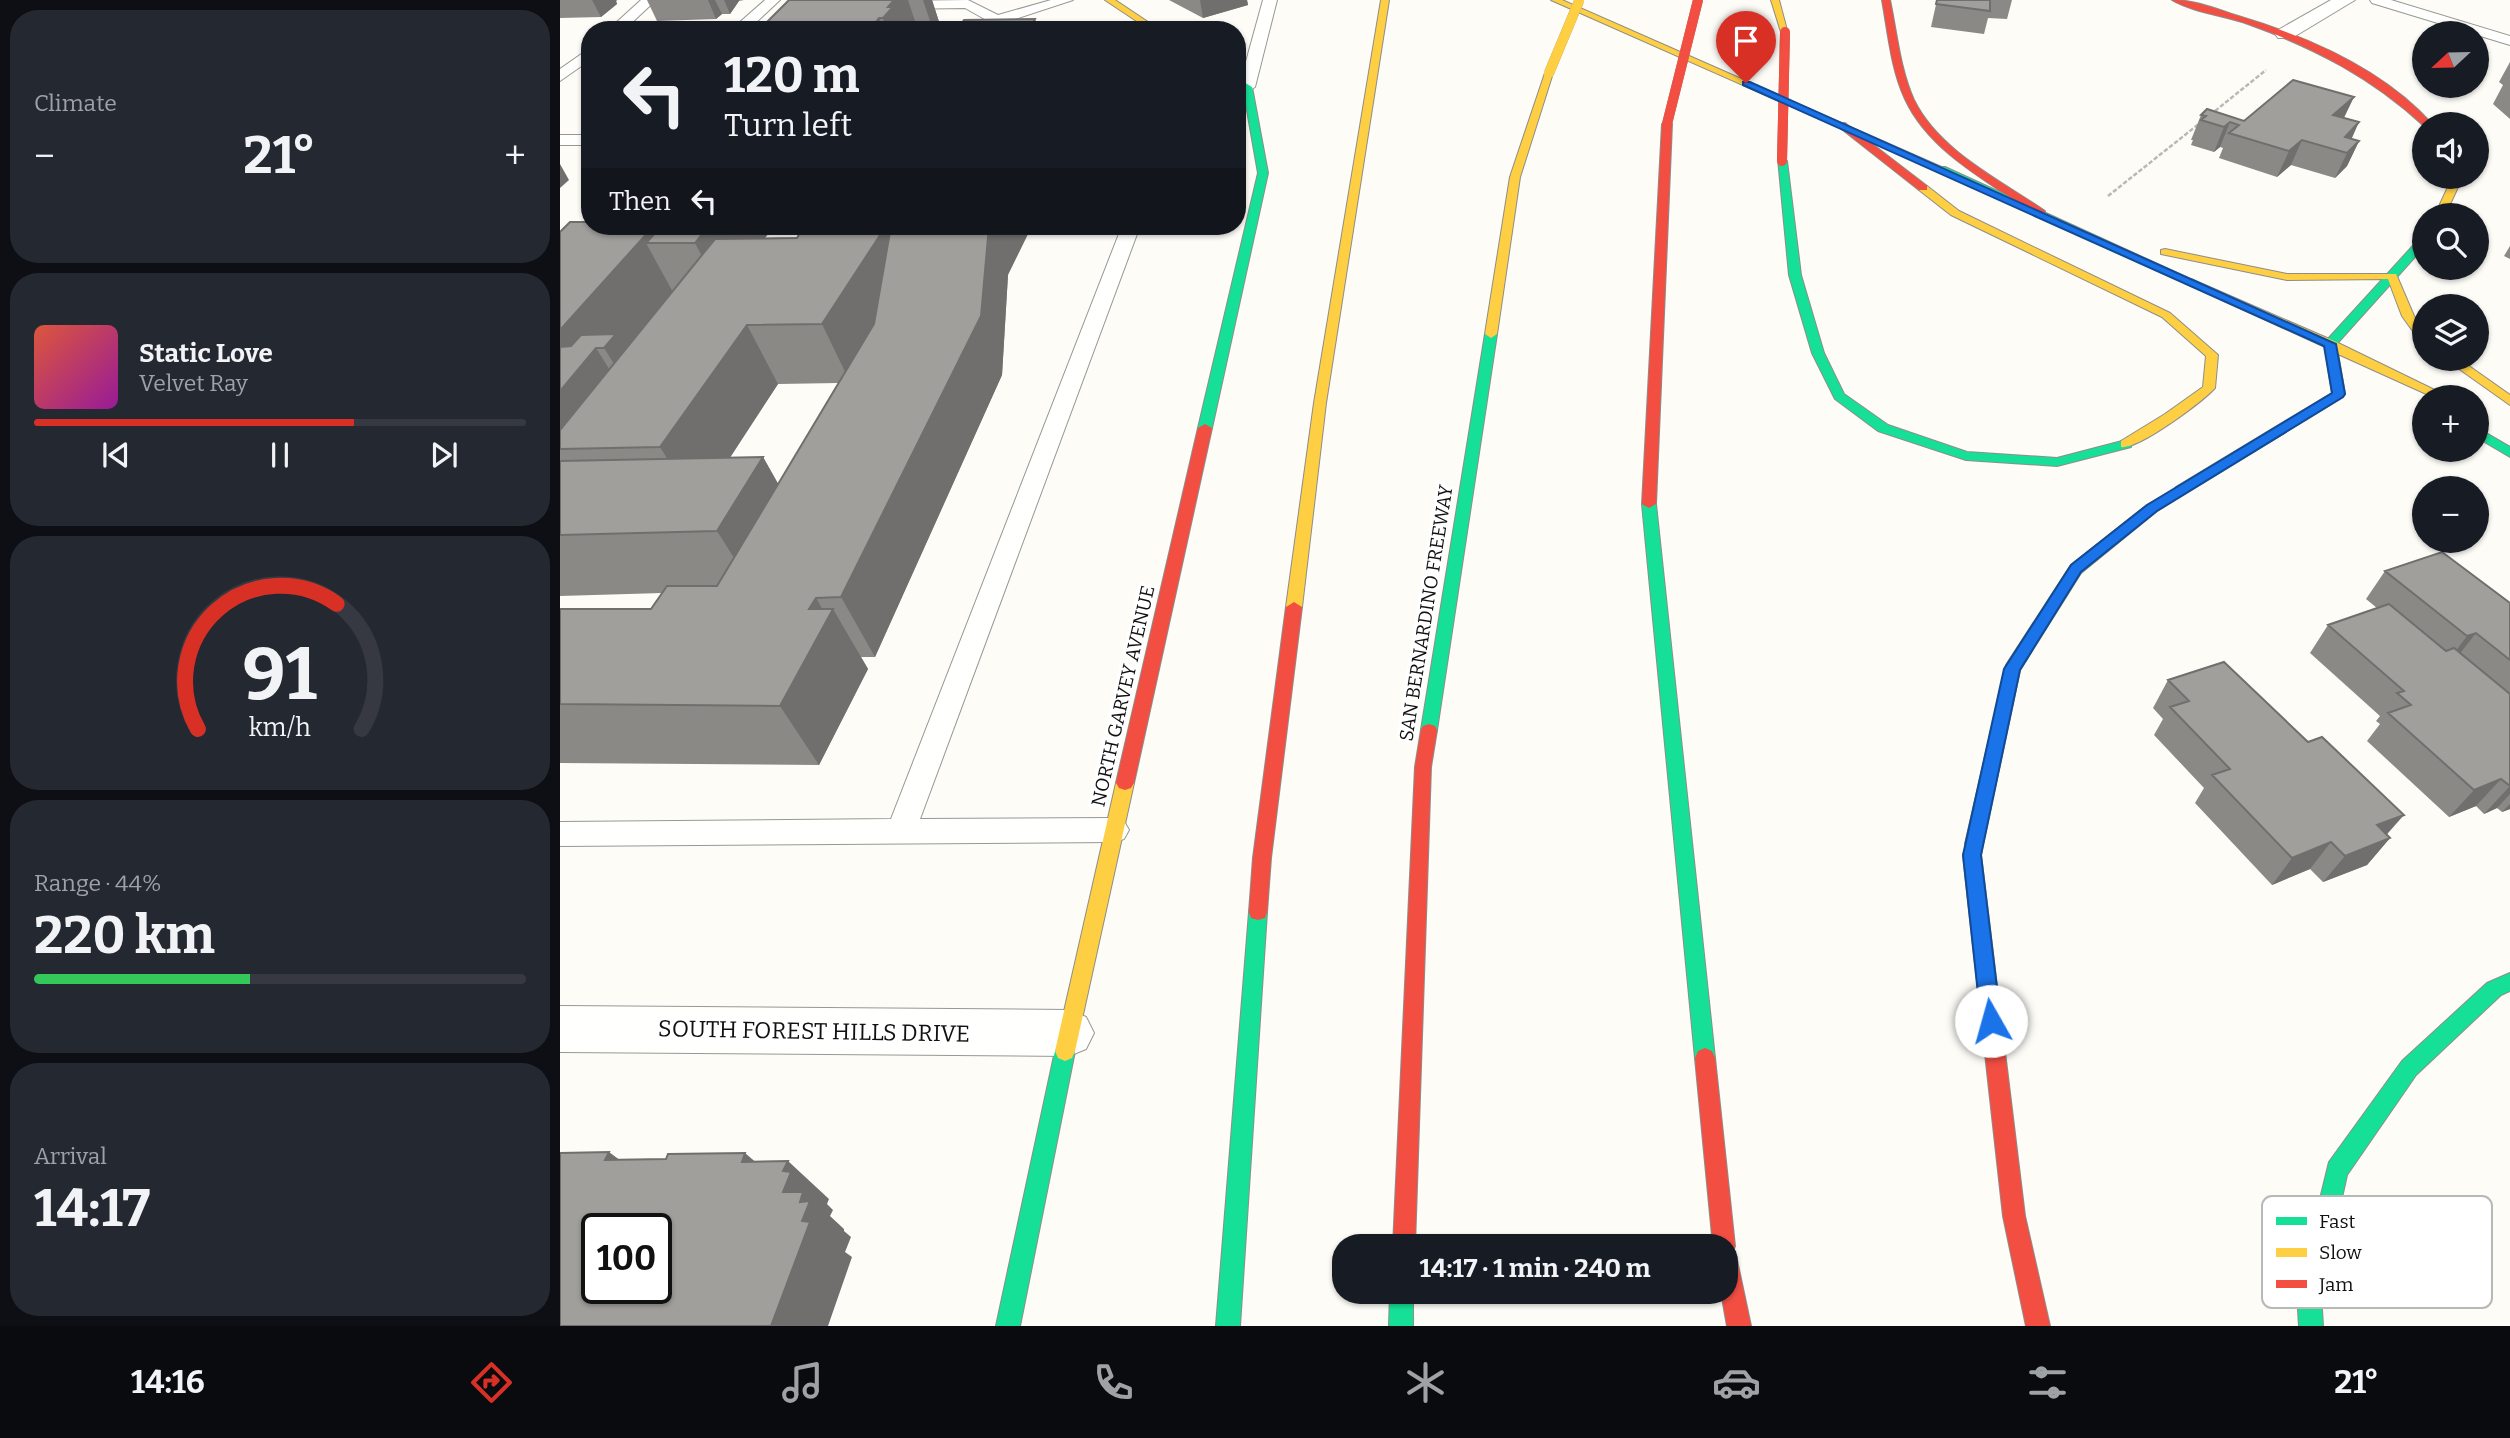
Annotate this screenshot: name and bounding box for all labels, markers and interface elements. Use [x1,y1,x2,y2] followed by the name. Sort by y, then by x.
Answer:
[1716,11,1776,83] pin
[2412,21,2488,98] north arrow
[2412,21,2489,553] map controls
[1727,22,1765,60] icon: arrive
[724,46,859,105] text: 120 m
[609,49,700,140] icon: left
[34,89,117,117] text: Climate
[724,106,852,144] text: Turn left
[2412,112,2489,189] button: sound
[243,124,316,187] text: 21°
[34,133,55,179] text: −
[504,133,526,179] text: +
[685,182,723,220] icon: left
[609,186,671,217] text: Then
[2412,203,2489,280] button: search
[2412,294,2489,371] button: layers
[139,338,273,369] text: Static Love
[139,369,248,397] text: Velvet Ray
[2412,385,2489,462] button: +
[97,436,135,474] icon: previous
[261,436,299,474] icon: pause
[425,436,463,474] icon: next
[2412,476,2489,553] button: −
[1394,482,1458,743] street label: SAN BERNARDINO FREEWAY
[1086,583,1160,809] street label: NORTH GARVEY AVENUE
[243,631,318,718] text: 91
[249,713,311,743] text: km/h
[34,869,162,897] text: Range · 44%
[34,904,215,967] text: 220 km
[1954,984,2028,1058] position arrow
[658,1014,970,1048] street label: SOUTH FOREST HILLS DRIVE
[34,1142,107,1170] text: Arrival
[34,1177,150,1240] text: 14:17
[2262,1196,2492,1308] legend
[2319,1210,2356,1233] text: Fast
[581,1213,672,1304] speed limit sign: 100
[2319,1241,2362,1264] text: Slow
[1419,1253,1651,1284] text: 14:17 · 1 min · 240 m
[2318,1273,2353,1296] text: Jam
[467,1358,516,1407] icon: directions
[778,1358,827,1407] icon: music
[1089,1358,1138,1407] icon: phone
[1401,1358,1450,1407] icon: climate
[1712,1358,1761,1407] icon: car
[2023,1358,2072,1407] icon: filters
[131,1363,205,1401] text: 14:16
[2334,1363,2379,1401] text: 21°

